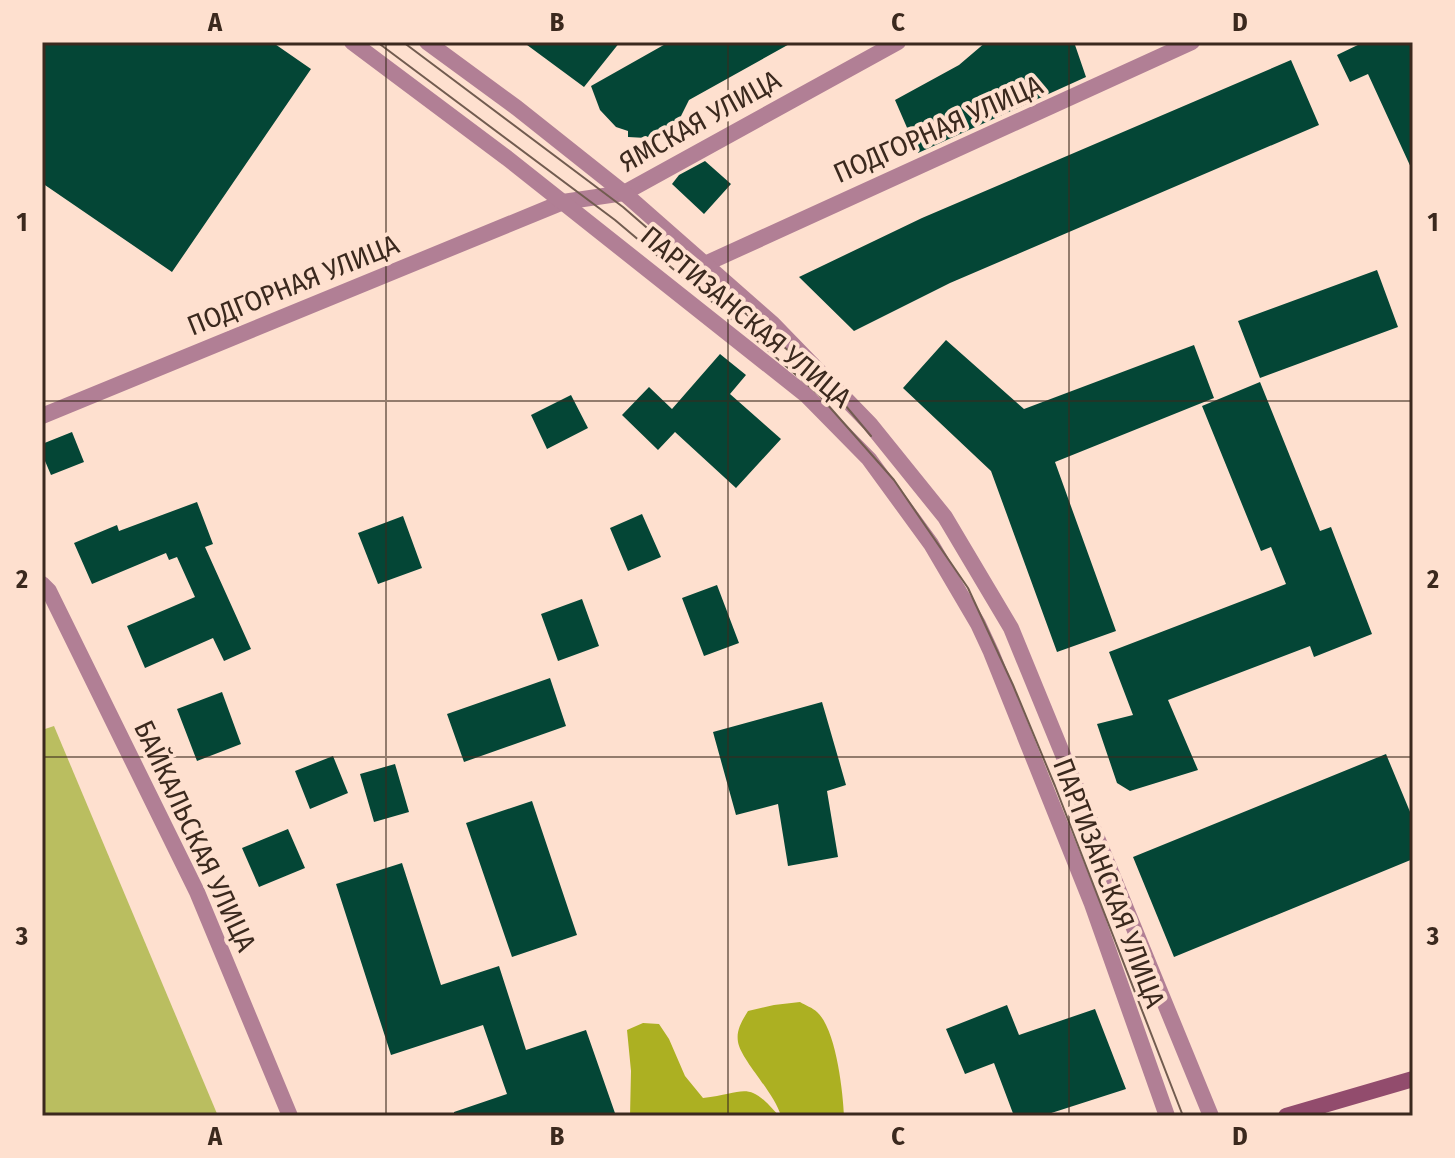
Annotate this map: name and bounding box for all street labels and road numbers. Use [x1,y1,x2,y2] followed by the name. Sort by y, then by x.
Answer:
[614,63,786,179] street label: ЯМСКАЯ УЛИЦА
[829,68,1048,190] street label: ПОДГОРНАЯ УЛИЦА
[634,219,858,415] street label: ПАРТИЗАНСКАЯ УЛИЦА
[183,227,404,342] street label: ПОДГОРНАЯ УЛИЦА
[127,715,263,957] street label: БАЙКАЛЬСКАЯ УЛИЦА
[1046,754,1172,1013] street label: ПАРТИЗАНСКАЯ УЛИЦА

